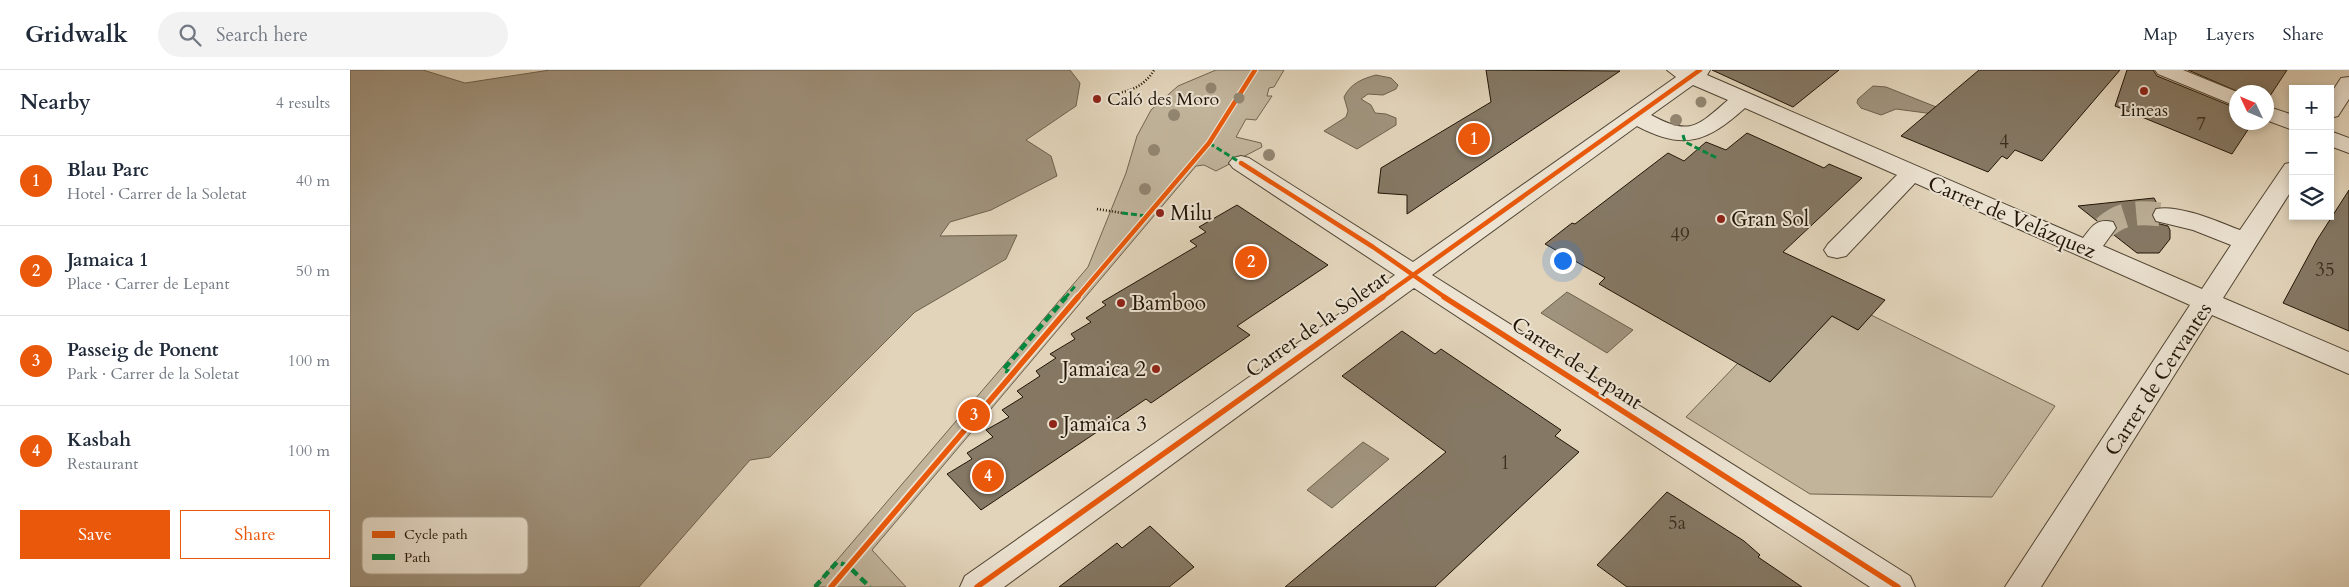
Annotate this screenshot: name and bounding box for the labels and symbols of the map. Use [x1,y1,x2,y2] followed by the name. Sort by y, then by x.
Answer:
[2138,85,2150,97] marker: Lineas
[2229,85,2274,130] north arrow
[1107,87,1220,112] place label: Caló des Moro
[1091,93,1103,105] marker: Caló des Moro
[2120,98,2168,123] place label: Lineas
[2196,111,2206,137] house number: 7
[1458,120,1490,158] pin: 1
[1999,129,2009,155] house number: 4
[1923,169,2101,266] street label: Carrer de Velázquez
[1170,199,1213,228] place label: Milu
[1731,205,1809,234] place label: Gran Sol
[1154,207,1166,219] marker: Milu
[1715,213,1727,225] marker: Gran Sol
[1670,222,1690,248] house number: 49
[1235,243,1267,281] pin: 2
[1550,248,1576,274] your location
[2315,257,2335,283] house number: 35
[1240,264,1395,385] street label: Carrer de la Soletat
[1131,289,1206,318] place label: Bamboo
[1115,297,1127,309] marker: Bamboo
[2098,297,2219,462] street label: Carrer de Cervantes
[1506,310,1648,417] street label: Carrer de Lepant
[1059,355,1146,384] place label: Jamaica 2
[1150,363,1162,375] marker: Jamaica 2
[958,396,990,434] pin: 3
[1060,410,1147,439] place label: Jamaica 3
[1047,418,1059,430] marker: Jamaica 3
[1500,450,1510,476] house number: 1
[972,457,1004,495] pin: 4
[1668,510,1686,536] house number: 5a
[362,517,528,574] legend
[404,525,468,544] text: Cycle path
[404,548,431,567] text: Path

